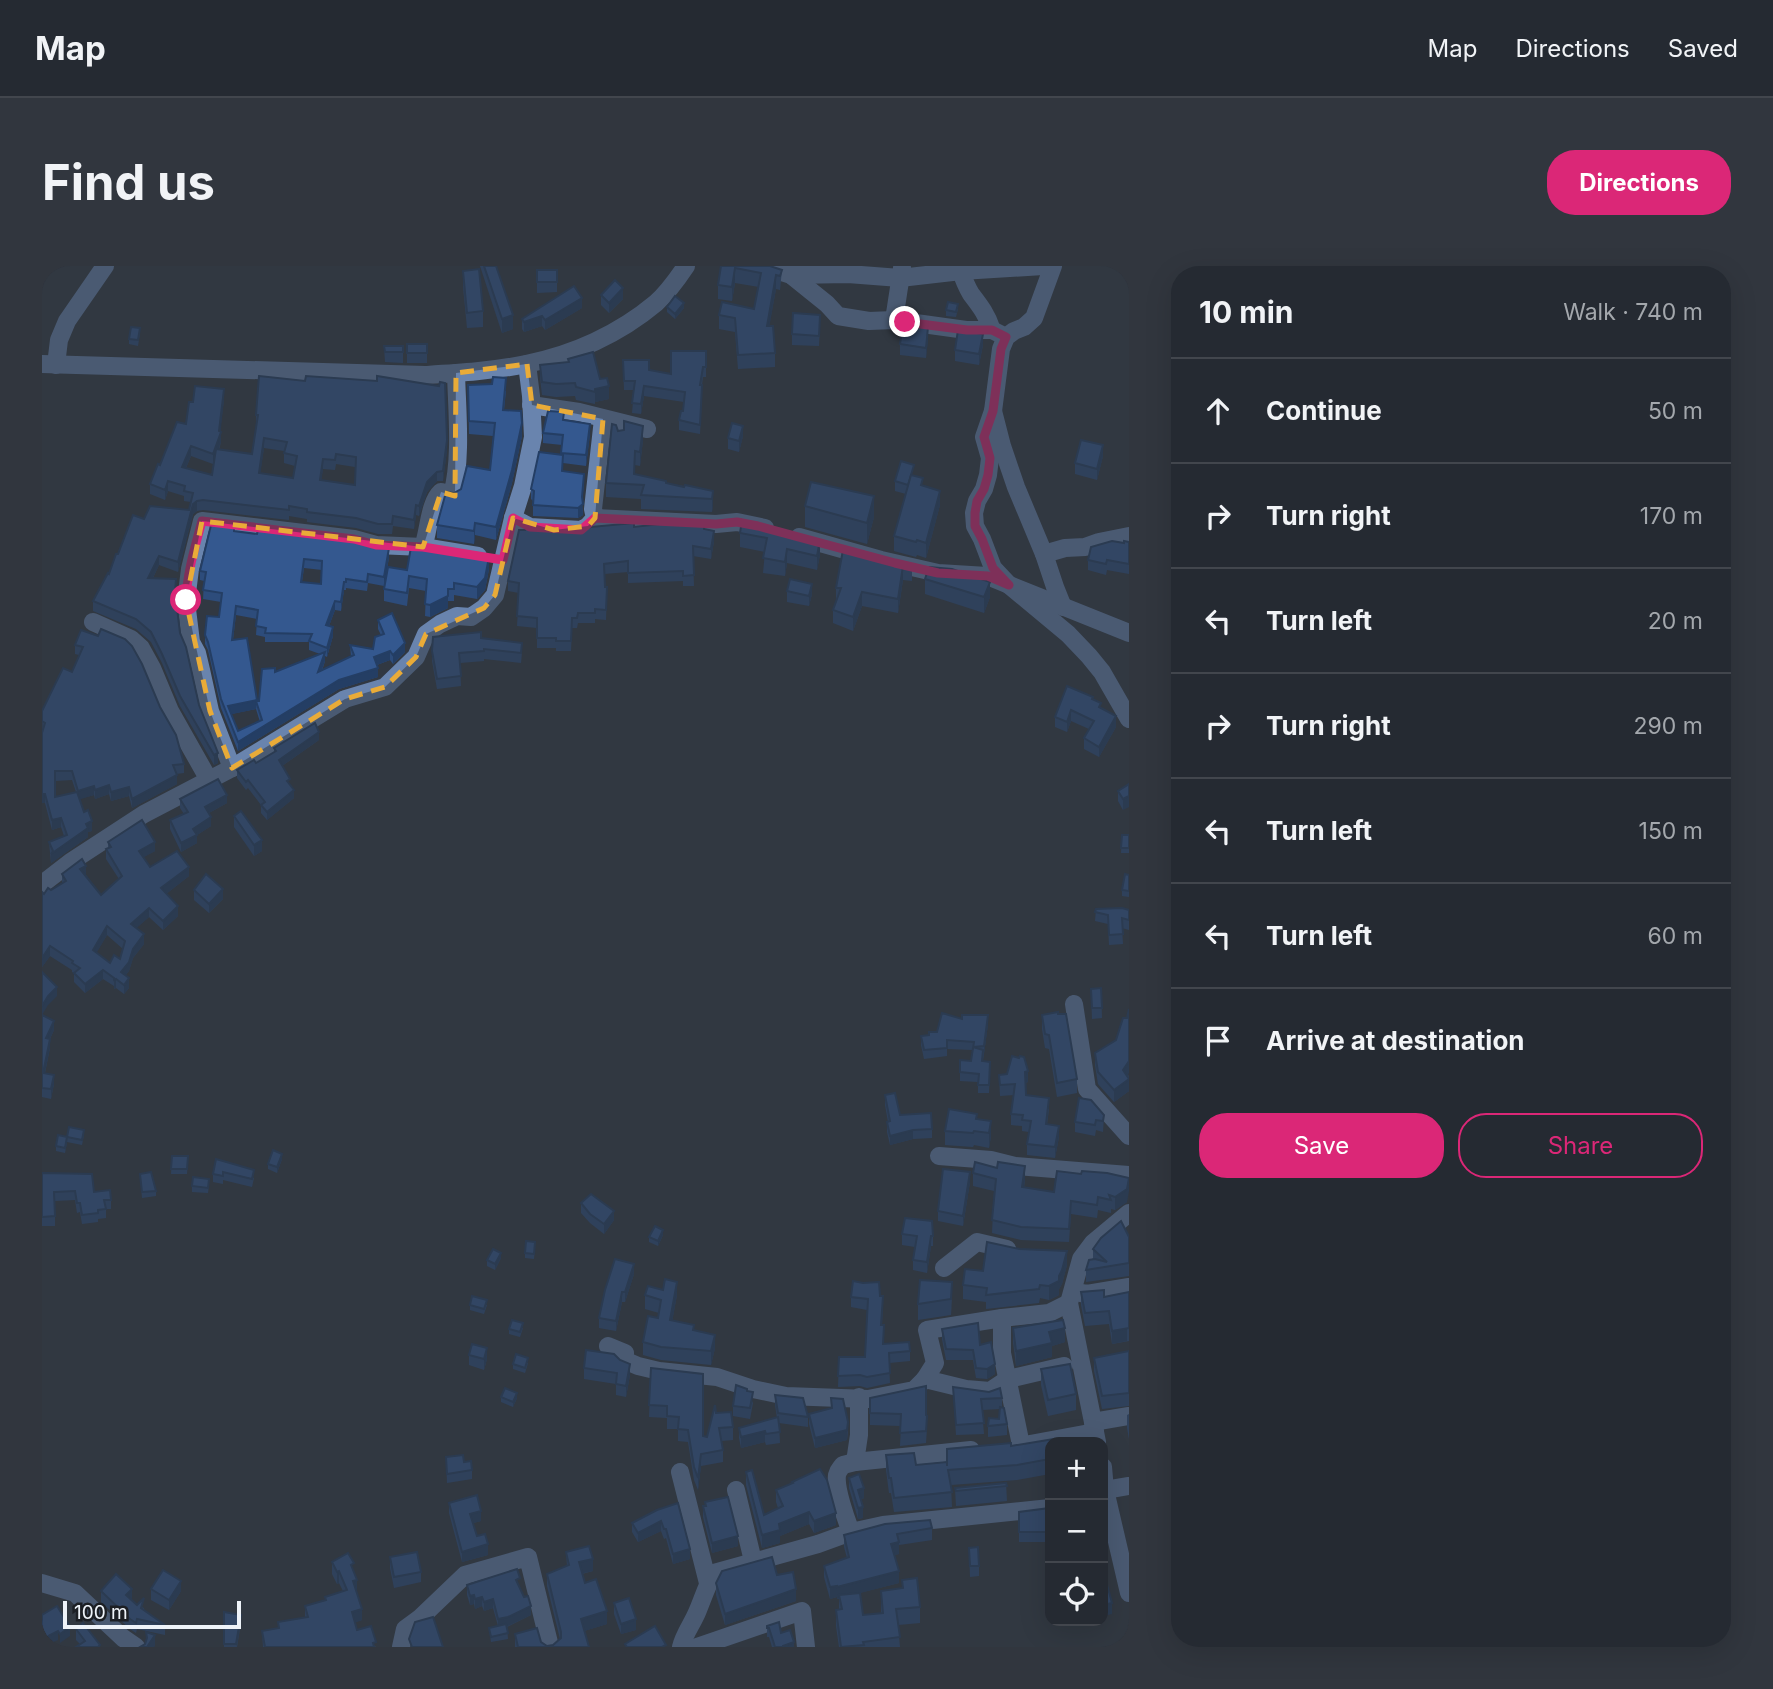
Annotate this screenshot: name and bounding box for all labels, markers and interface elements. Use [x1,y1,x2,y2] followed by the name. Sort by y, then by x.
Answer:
[35,28,106,68] text: Map
[1428,34,1477,63] text: Map
[1515,34,1630,63] text: Directions
[1668,34,1738,63] text: Saved
[1547,150,1731,215] button: Directions
[42,153,215,212] text: Find us
[1199,294,1293,330] text: 10 min
[1563,298,1703,326] text: Walk · 740 m
[889,306,920,337] route end
[1199,392,1237,430] icon: ahead
[1266,395,1382,426] text: Continue
[1648,397,1703,425] text: 50 m
[1199,497,1237,535] icon: right
[1266,500,1391,531] text: Turn right
[1640,502,1703,530] text: 170 m
[170,584,201,615] route start
[1199,602,1237,640] icon: left
[1266,605,1372,636] text: Turn left
[1648,607,1703,635] text: 20 m
[1199,707,1237,745] icon: right
[1266,710,1391,741] text: Turn right
[1634,712,1703,740] text: 290 m
[1199,812,1237,850] icon: left
[1266,815,1372,846] text: Turn left
[1639,817,1703,845] text: 150 m
[1199,917,1237,955] icon: left
[1266,920,1372,951] text: Turn left
[1648,922,1703,950] text: 60 m
[1199,1022,1237,1060] icon: arrive
[1266,1025,1525,1056] text: Arrive at destination
[1199,1113,1444,1178] button: Save
[1458,1113,1703,1178] button: Share
[1045,1437,1108,1626] map controls
[1045,1437,1108,1500] button: +
[1045,1500,1108,1563] button: −
[1045,1563,1108,1626] button: locate
[63,1598,242,1630] scale bar
[74,1601,128,1624] text: 100 m

